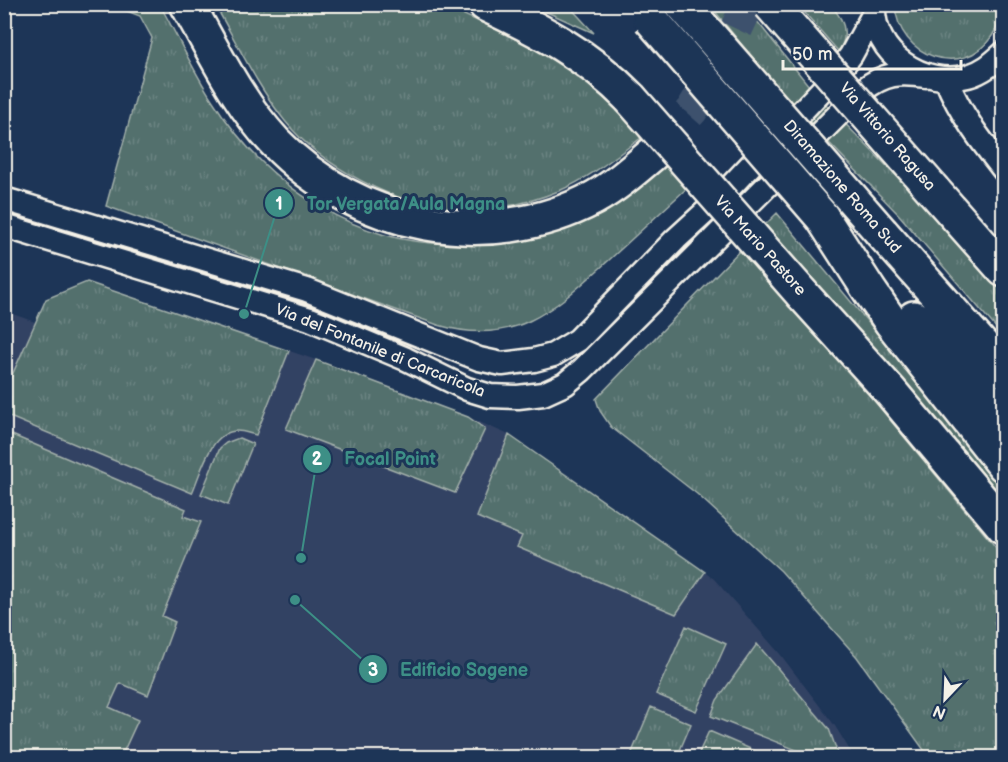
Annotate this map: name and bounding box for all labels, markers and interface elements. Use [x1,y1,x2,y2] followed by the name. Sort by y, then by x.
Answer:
[783,33,962,71] scale bar
[792,44,833,65] text: 50 m
[835,79,939,195] street label: Via Vittorio Ragusa
[779,117,905,257] street label: Diramazione Roma Sud
[264,185,518,221] callout: Tor Vergata/Aula Magna
[710,192,810,300] street label: Via Mario Pastore
[275,194,283,215] text: 1
[307,194,505,215] text: Tor Vergata/Aula Magna
[272,300,488,402] street label: Via del Fontanile di Carcaricola
[302,441,448,477] callout: Focal Point
[312,449,323,470] text: 2
[344,449,436,470] text: Focal Point
[358,651,540,687] callout: Edificio Sogene
[368,660,378,681] text: 3
[400,660,528,681] text: Edificio Sogene
[915,669,975,729] north arrow
[930,700,949,723] text: N

